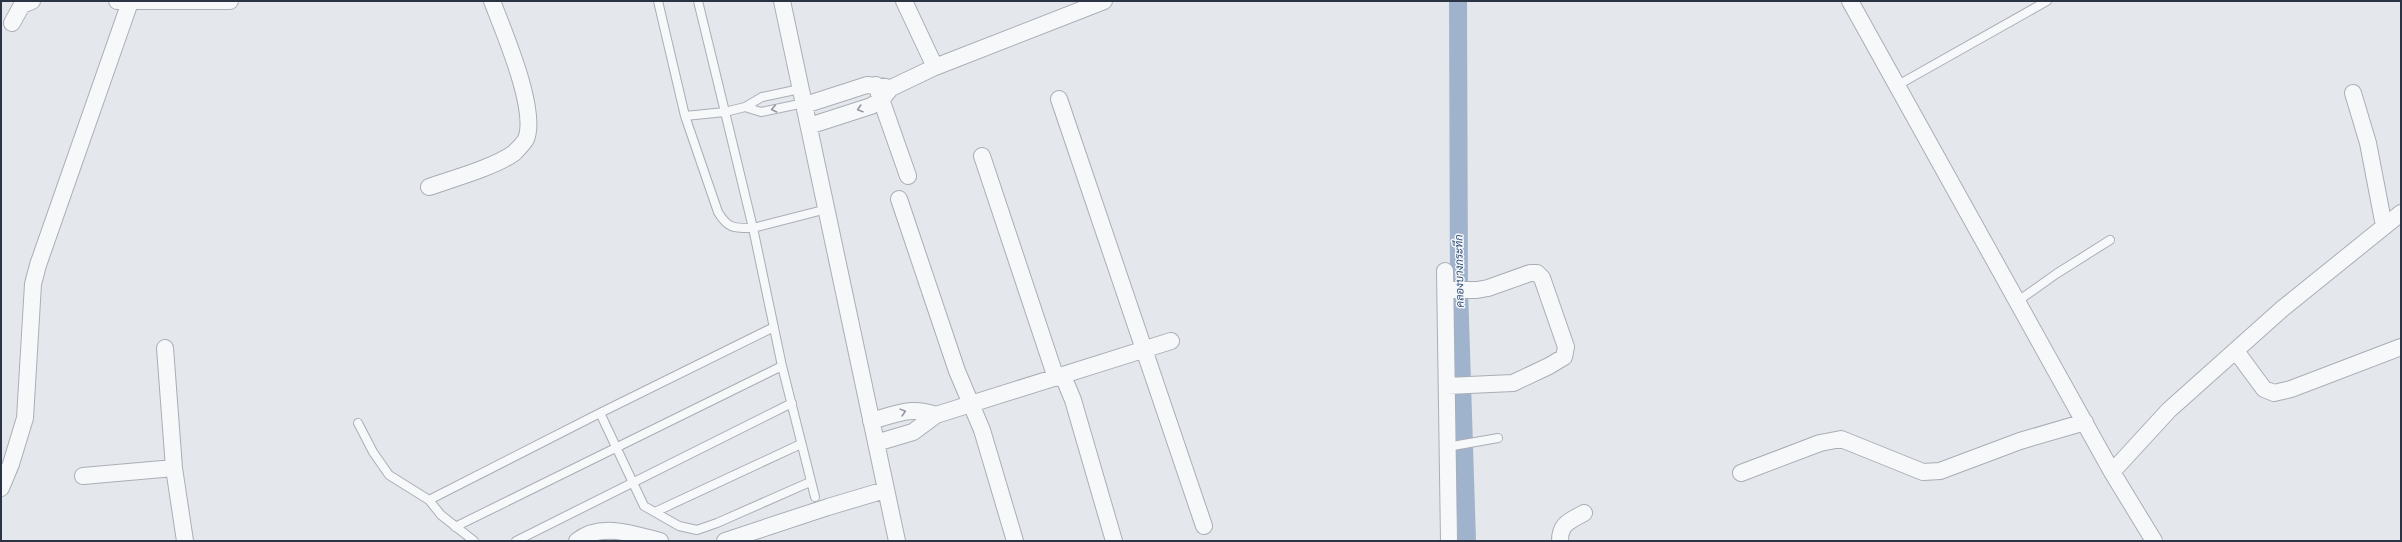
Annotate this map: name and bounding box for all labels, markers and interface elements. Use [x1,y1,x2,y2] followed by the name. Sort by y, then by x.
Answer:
[771,105,777,113] one-way arrow
[856,105,863,113] one-way arrow
[1451,234,1466,308] water label: คลองบางกระทึก
[900,408,907,417] one-way arrow

